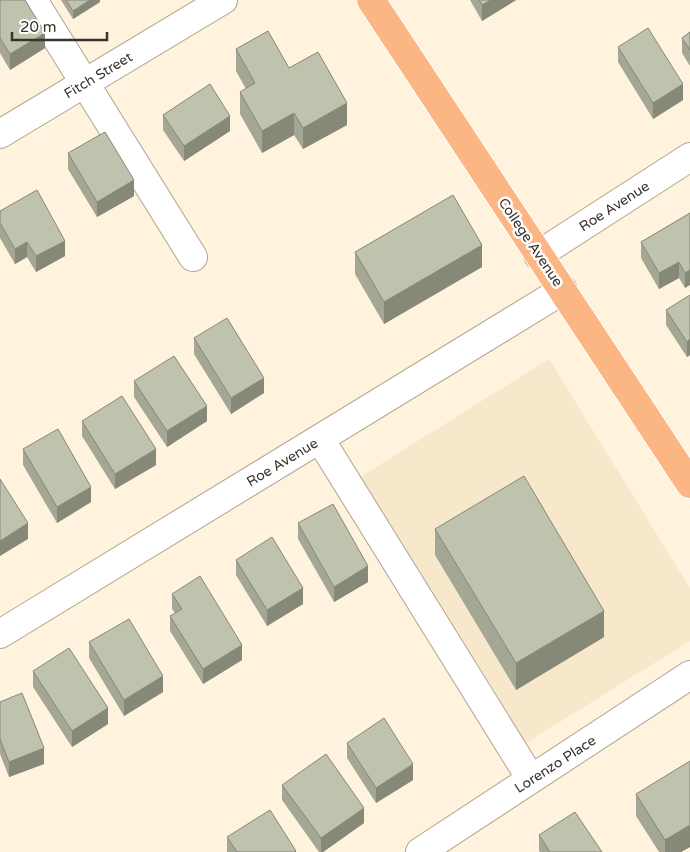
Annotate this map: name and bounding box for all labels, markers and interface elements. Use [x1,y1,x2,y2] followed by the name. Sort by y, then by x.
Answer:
[12,10,108,42] scale bar
[20,18,57,36] text: 20 m
[61,48,136,102] street label: Fitch Street
[576,177,653,235] street label: Roe Avenue
[495,195,567,290] street label: College Avenue
[244,434,321,490] street label: Roe Avenue
[512,732,599,797] street label: Lorenzo Place

